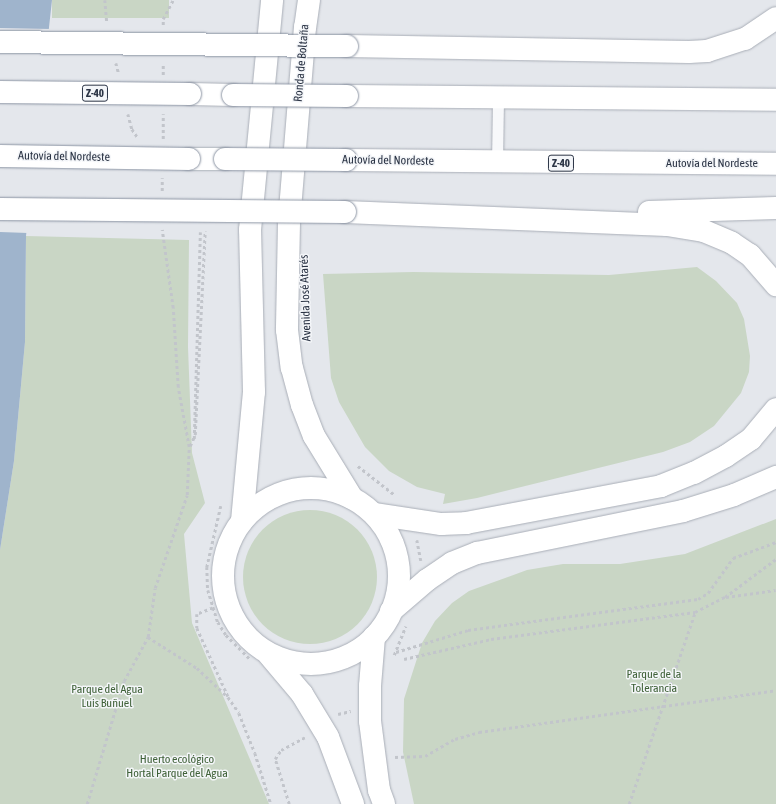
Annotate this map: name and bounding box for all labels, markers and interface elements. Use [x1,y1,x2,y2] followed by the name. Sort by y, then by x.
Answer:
[291,23,313,103] street label: Ronda de Boltaña
[81,84,109,102] road number: Z-40
[18,149,110,165] street label: Autovía del Nordeste
[342,153,434,169] street label: Autovía del Nordeste
[547,154,575,172] road number: Z-40
[666,157,758,171] street label: Autovía del Nordeste
[297,254,315,342] street label: Avenida José Atarés
[627,668,681,696] park label: Parque de la Tolerancia
[71,683,143,711] park label: Parque del Agua Luis Buñuel
[126,753,228,781] park label: Huerto ecológico Hortal Parque del Agua

